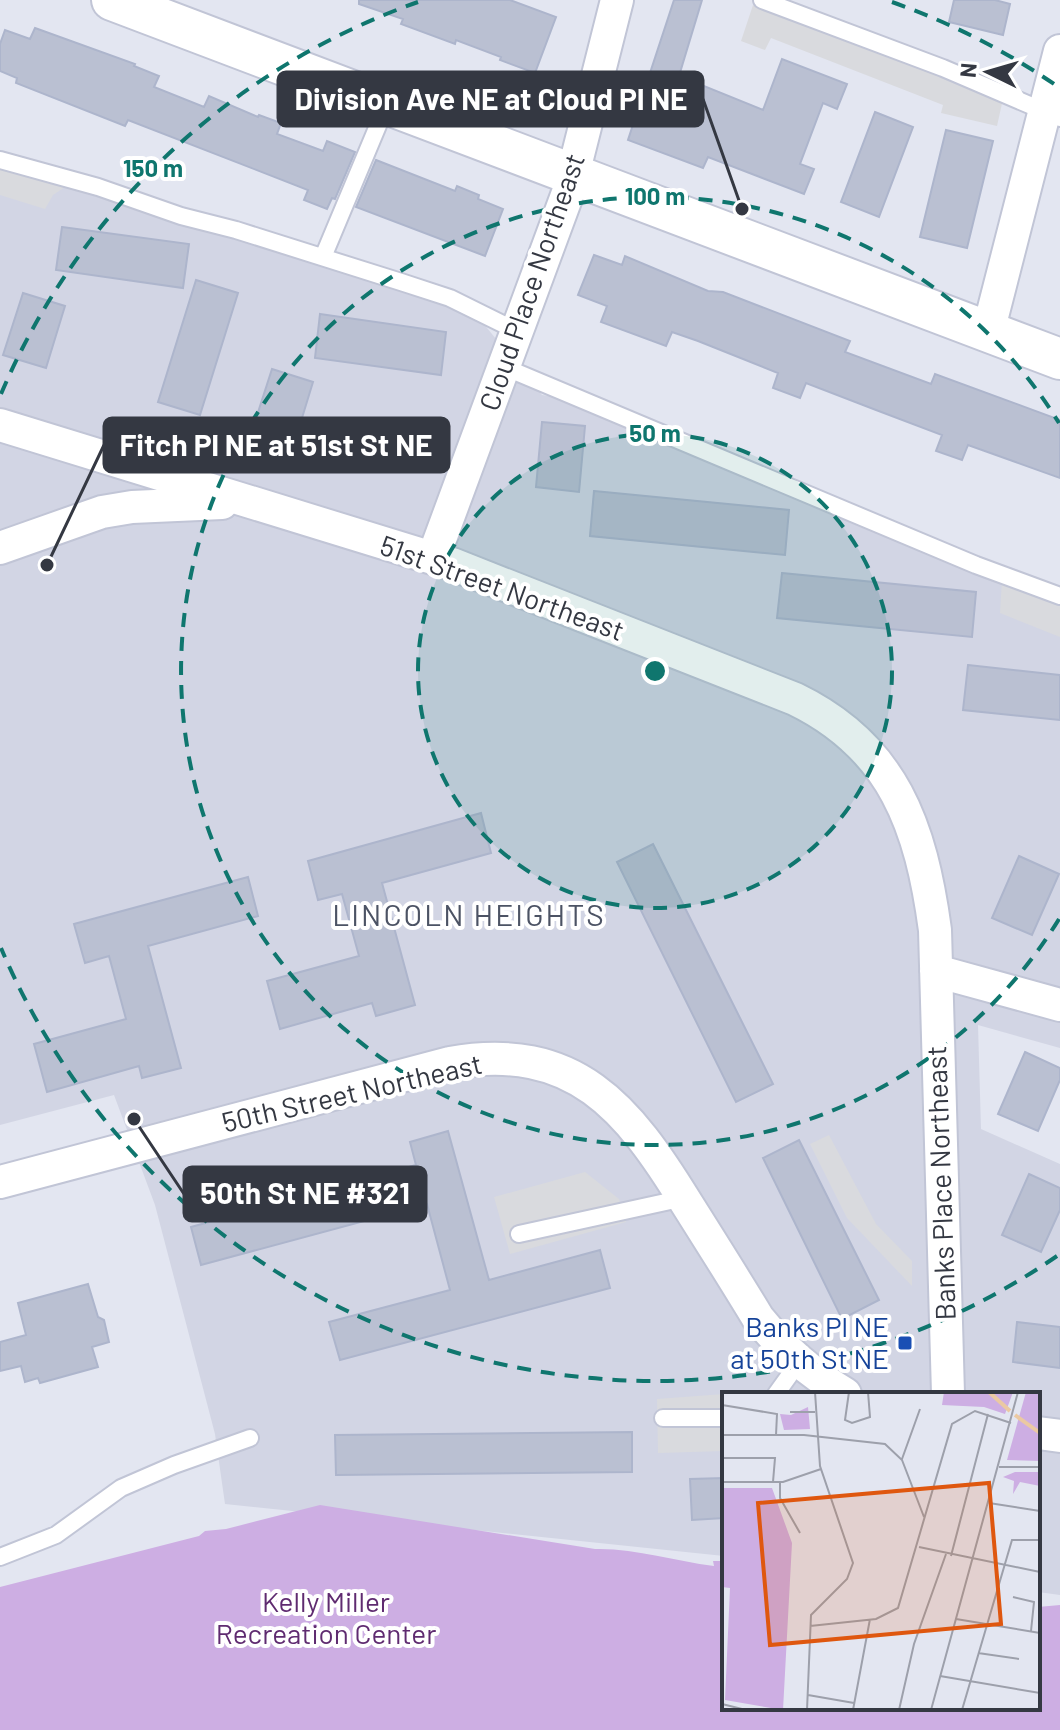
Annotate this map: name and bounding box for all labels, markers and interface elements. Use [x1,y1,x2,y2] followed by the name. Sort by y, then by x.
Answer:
[948,32,1028,112] north arrow
[953,62,981,79] text: N
[278,72,703,126] callout: Division Ave NE at Cloud Pl NE
[294,80,688,116] text: Division Ave NE at Cloud Pl NE
[471,149,591,415] street label: Cloud Place Northeast
[123,153,183,182] text: 150 m
[625,181,685,210] text: 100 m
[104,418,449,472] callout: Fitch Pl NE at 51st St NE
[629,418,681,447] text: 50 m
[119,426,433,462] text: Fitch Pl NE at 51st St NE
[376,527,629,647] street label: 51st Street Northeast
[641,657,669,685] centre of rings
[332,896,606,932] district label: LINCOLN HEIGHTS
[918,1045,962,1321] street label: Banks Place Northeast
[218,1046,485,1138] street label: 50th Street Northeast
[184,1167,426,1221] callout: 50th St NE #321
[200,1174,410,1210] text: 50th St NE #321
[730,1309,889,1375] place label: Banks Pl NE at 50th St NE
[896,1334,914,1352] marker: Banks Pl NE at 50th St NE
[722,1392,1040,1710] inset map
[216,1584,436,1650] park label: Kelly Miller Recreation Center

